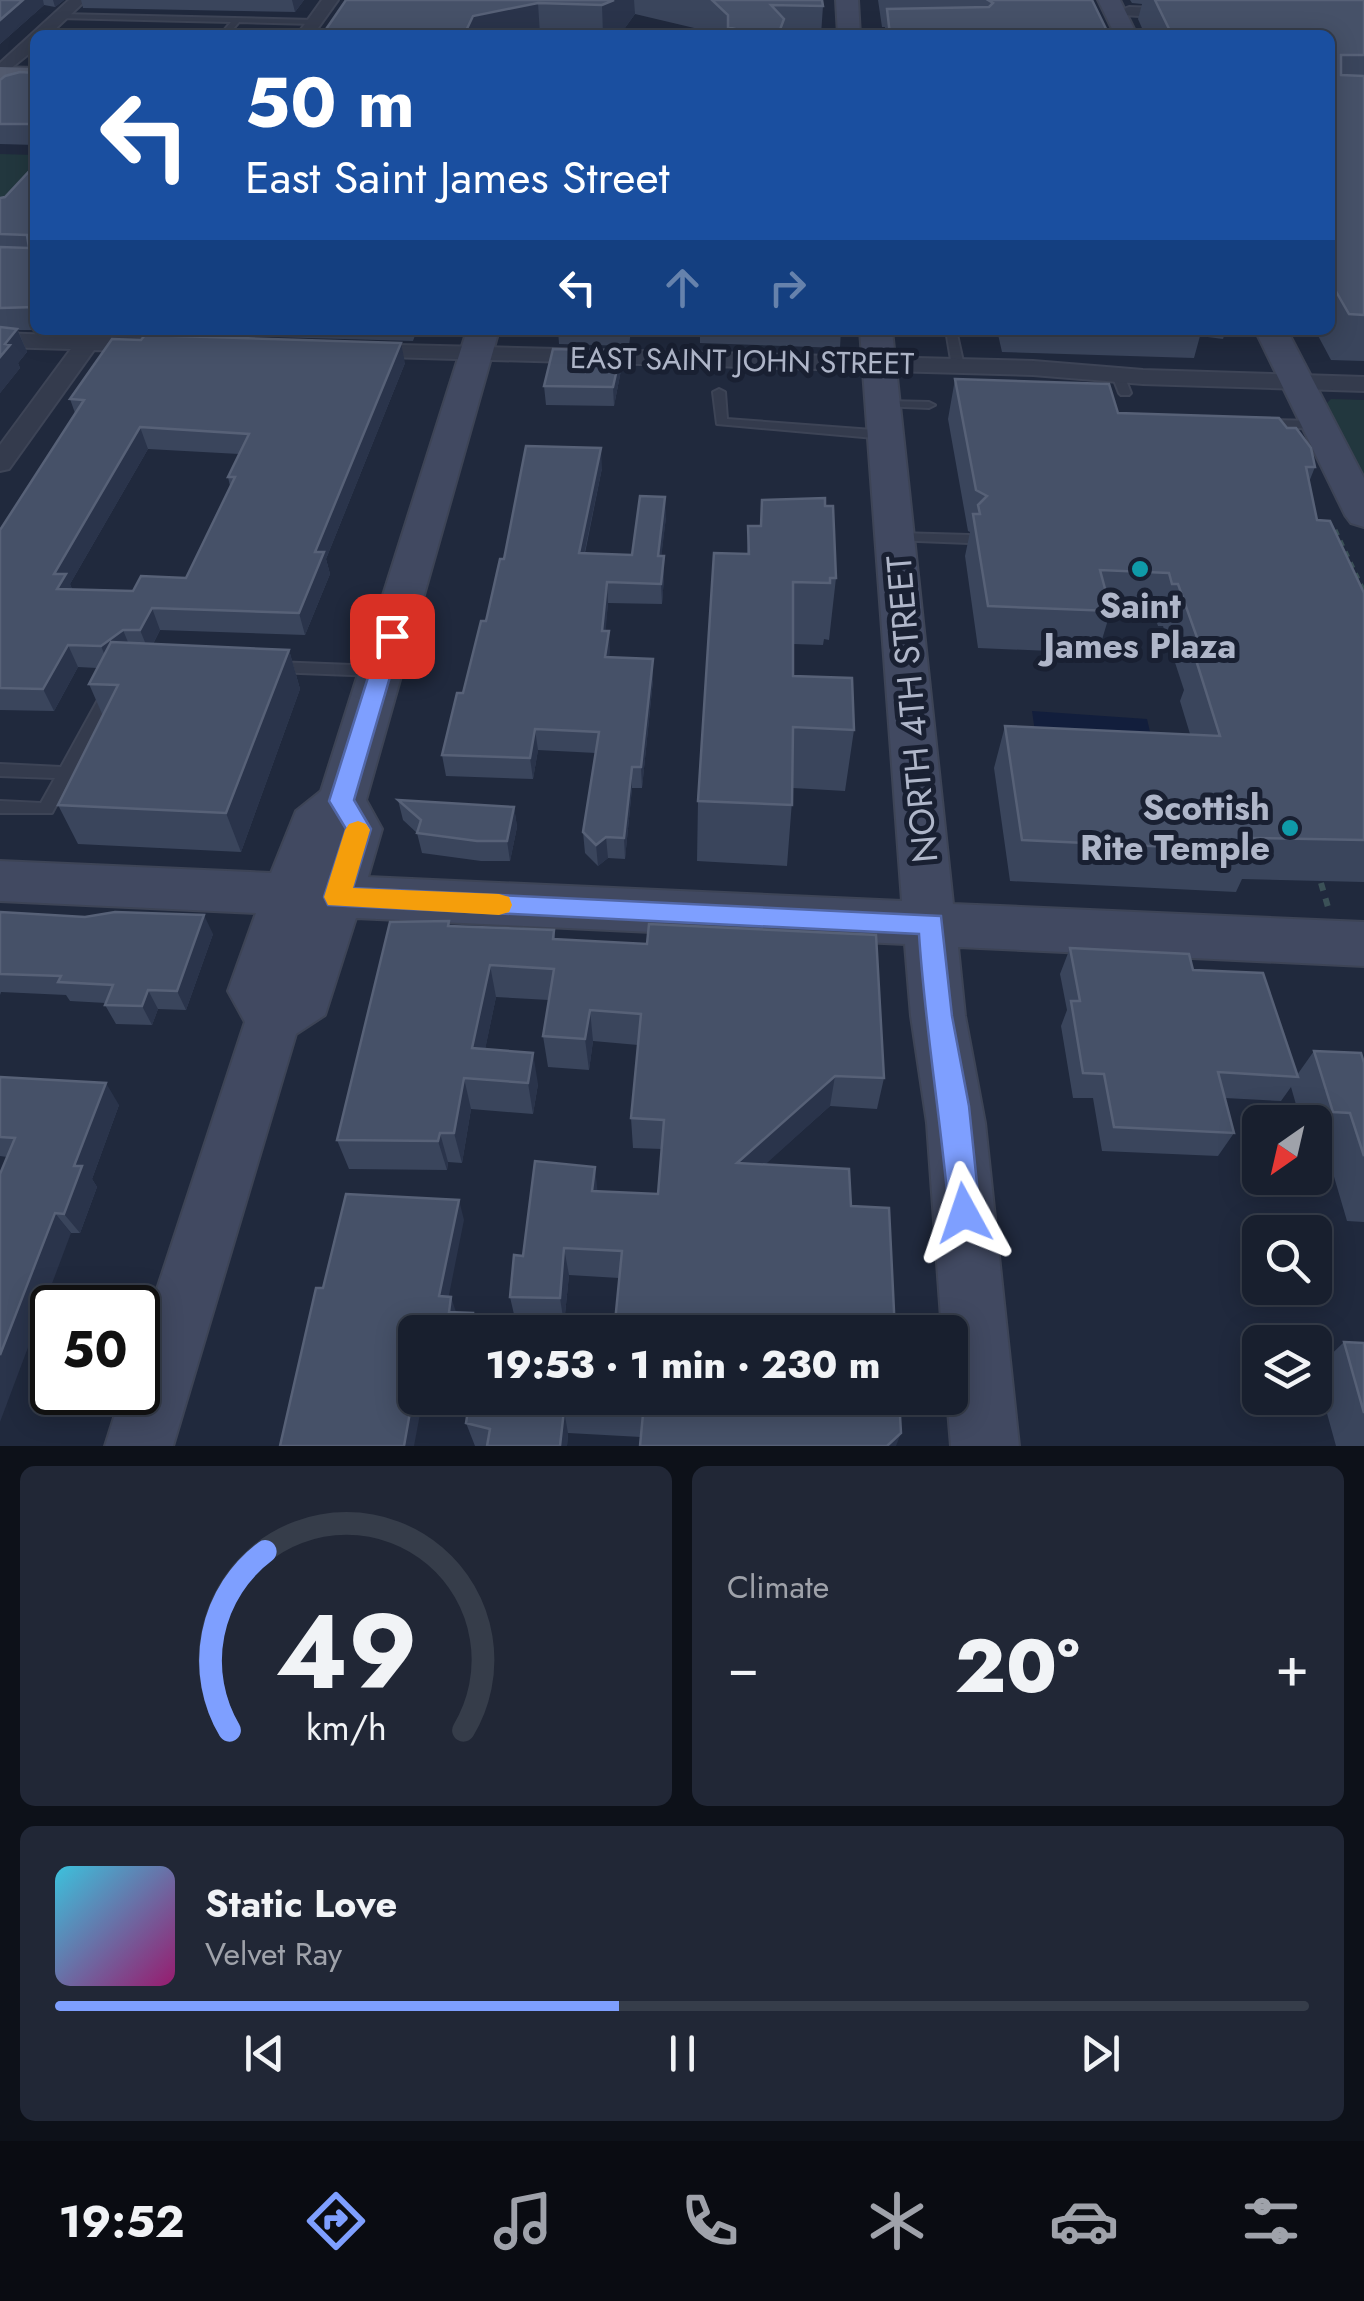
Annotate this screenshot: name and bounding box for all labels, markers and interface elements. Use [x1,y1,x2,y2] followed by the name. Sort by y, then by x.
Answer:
[245,52,415,153] text: 50 m
[80,70,210,200] icon: left
[245,145,670,210] text: East Saint James Street
[550,260,605,315] icon: left
[655,260,710,315] icon: ahead
[760,260,815,315] icon: right
[570,336,915,385] street label: EAST SAINT JOHN STREET
[874,553,950,865] street label: NORTH 4TH STREET
[1129,558,1151,580] marker: Saint James Plaza
[1038,581,1236,671] place label: Saint James Plaza
[350,594,435,679] pin
[365,609,420,664] icon: arrive
[1080,783,1270,873] place label: Scottish Rite Temple
[1279,817,1301,839] marker: Scottish Rite Temple
[1242,1105,1332,1195] north arrow
[1242,1105,1332,1415] map controls
[912,1161,1016,1265] position arrow
[1242,1215,1332,1305] button: search
[30,1285,160,1415] speed limit sign: 50
[1242,1325,1332,1415] button: layers
[486,1337,880,1392] text: 19:53 · 1 min · 230 m
[727,1564,829,1610] text: Climate
[275,1577,417,1727] text: 49
[955,1612,1080,1720] text: 20°
[727,1627,759,1707] text: −
[1275,1627,1309,1707] text: +
[306,1702,386,1753] text: km/h
[205,1876,397,1931] text: Static Love
[205,1931,342,1977] text: Velvet Ray
[237,2026,292,2081] icon: previous
[655,2026,710,2081] icon: pause
[1073,2026,1128,2081] icon: next
[301,2186,371,2256] icon: directions
[488,2186,558,2256] icon: music
[675,2186,745,2256] icon: phone
[862,2186,932,2256] icon: climate
[1049,2186,1119,2256] icon: car
[1236,2186,1306,2256] icon: filters
[58,2189,184,2254] text: 19:52

